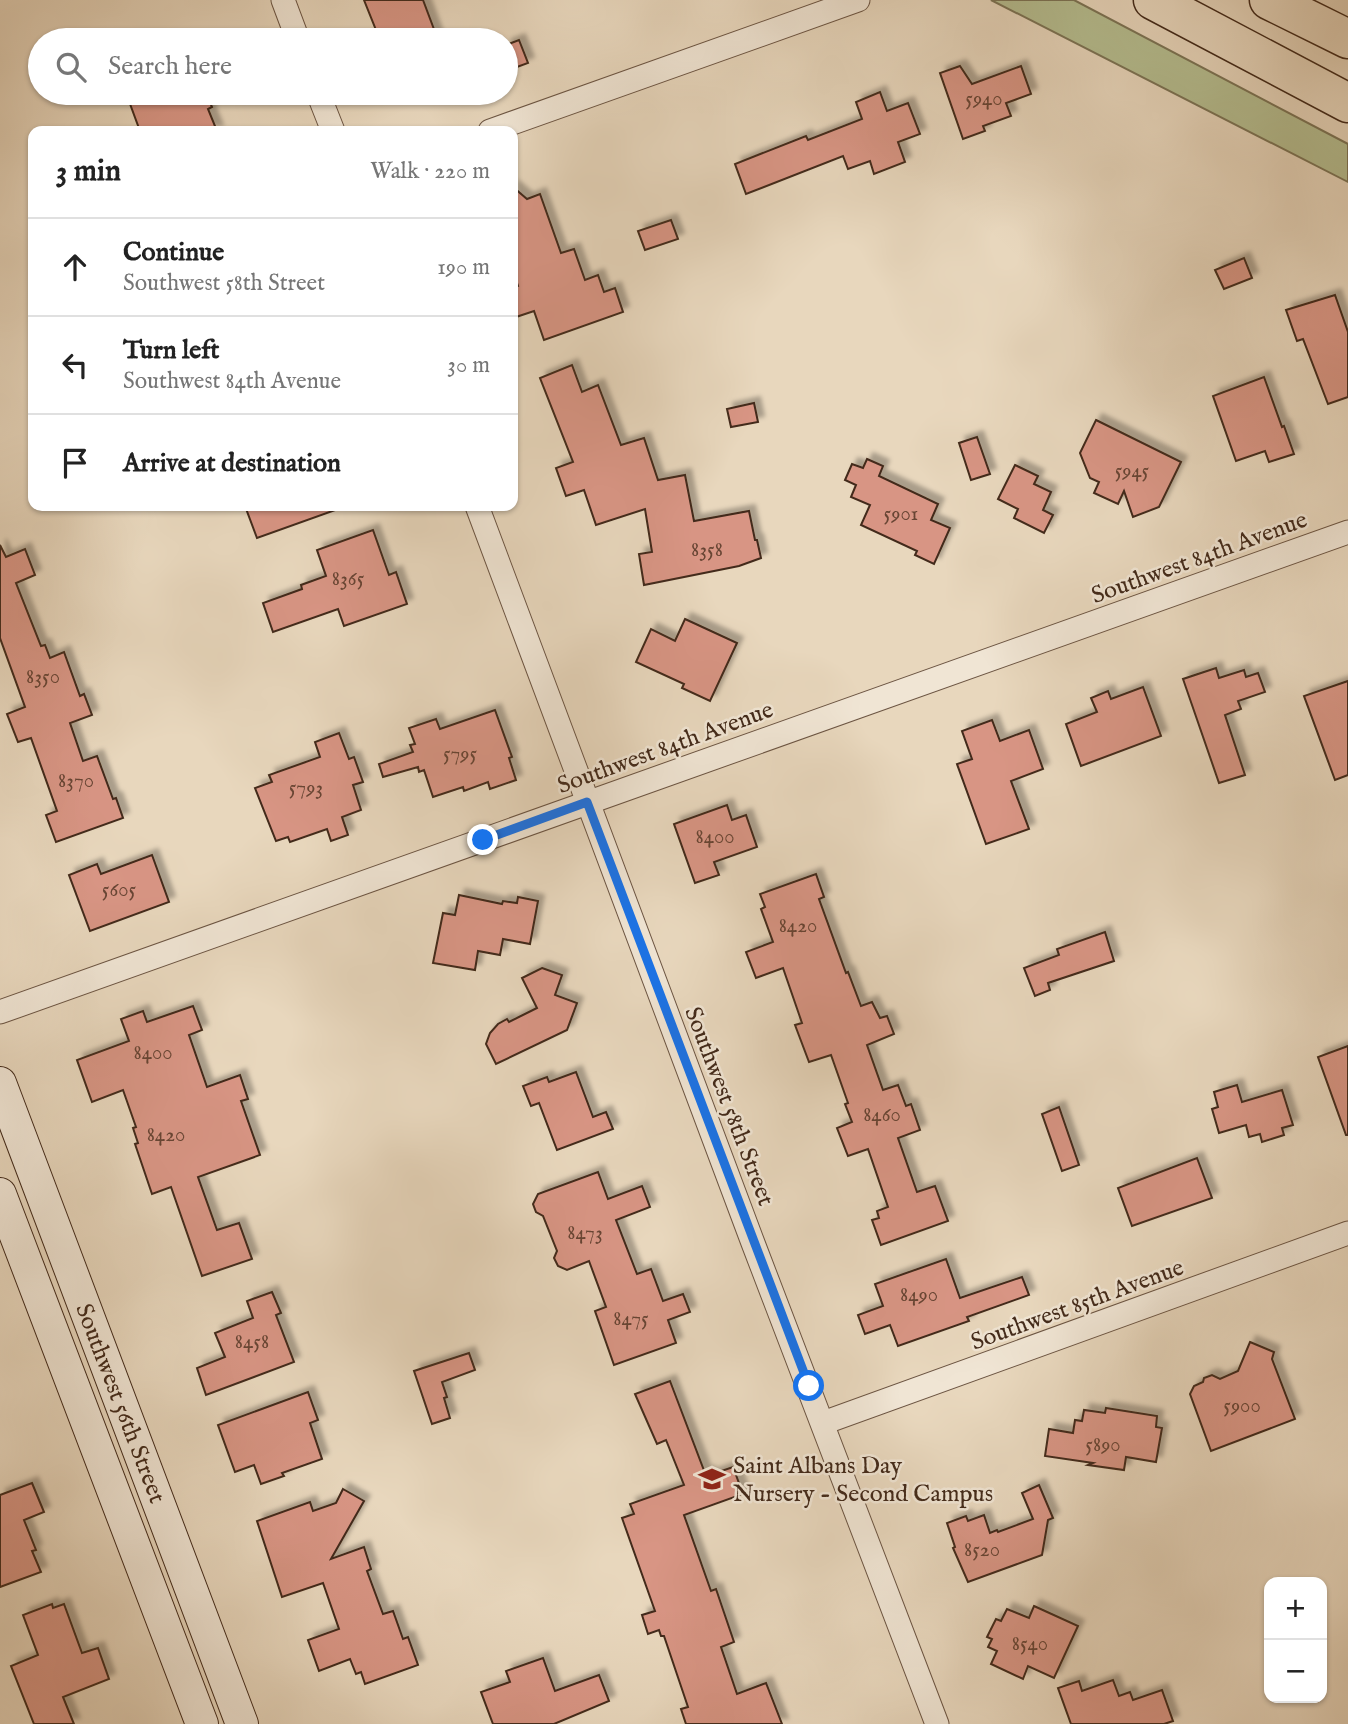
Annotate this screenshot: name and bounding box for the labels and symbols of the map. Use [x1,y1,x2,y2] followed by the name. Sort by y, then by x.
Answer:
[965,86,1003,113] house number: 5940
[1115,458,1150,485] house number: 5945
[884,501,918,528] house number: 5901
[1087,505,1312,612] street label: Southwest 84th Avenue
[691,537,723,564] house number: 8358
[332,566,365,593] house number: 8365
[26,664,60,691] house number: 8350
[553,695,778,802] street label: Southwest 84th Avenue
[443,741,477,768] house number: 5795
[58,768,94,795] house number: 8370
[289,775,323,802] house number: 5793
[467,824,498,855] route end
[695,824,735,851] house number: 8400
[102,877,137,904] house number: 5605
[779,913,817,940] house number: 8420
[676,1003,781,1210] street label: Southwest 58th Street
[133,1040,173,1067] house number: 8400
[863,1102,901,1129] house number: 8460
[147,1122,185,1149] house number: 8420
[567,1220,603,1247] house number: 8473
[967,1252,1188,1358] street label: Southwest 85th Avenue
[900,1282,938,1309] house number: 8490
[67,1299,172,1508] street label: Southwest 56th Street
[613,1306,649,1333] house number: 8475
[235,1329,269,1356] house number: 8458
[793,1370,824,1401] route start
[1223,1393,1261,1420] house number: 5900
[1085,1432,1121,1459] house number: 5890
[733,1451,993,1510] place label: Saint Albans Day Nursery - Second Campus
[697,1464,727,1494] school or university icon: Saint Albans Day Nursery - Second Campus
[964,1537,1000,1564] house number: 8520
[1012,1631,1048,1658] house number: 8540

